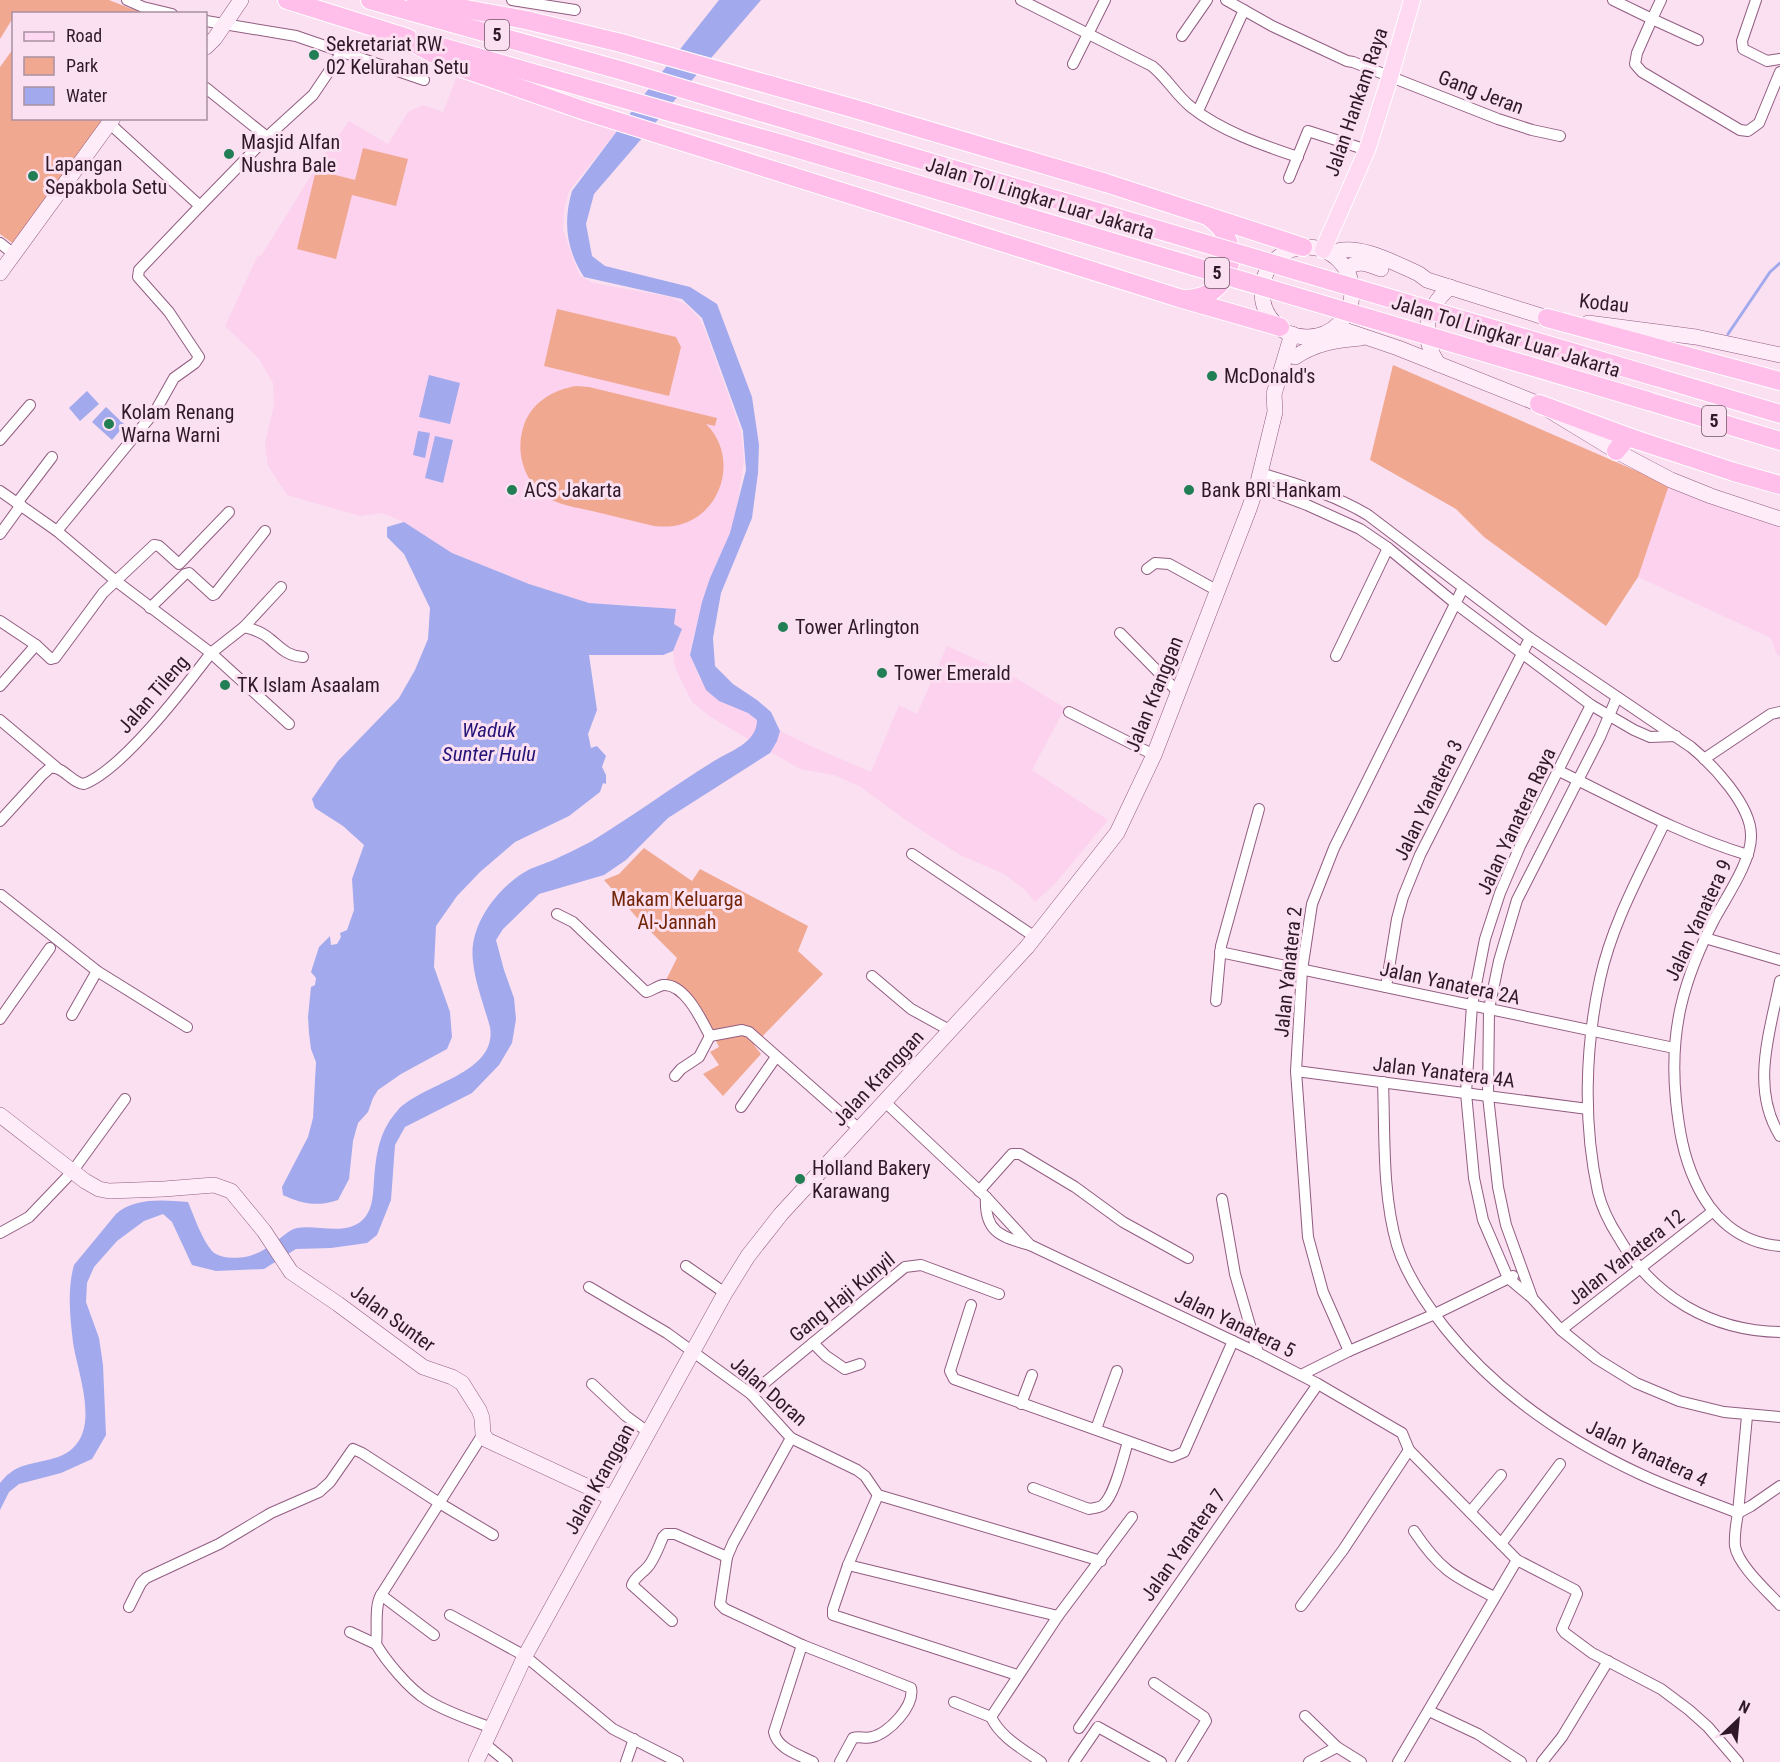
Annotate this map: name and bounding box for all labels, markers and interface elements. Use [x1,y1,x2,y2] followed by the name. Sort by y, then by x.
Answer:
[12,12,207,120] legend
[485,20,509,50] road number: 5
[66,25,102,46] text: Road
[1319,25,1393,179] street label: Jalan Hankam Raya
[326,32,469,79] place label: Sekretariat RW. 02 Kelurahan Setu
[307,48,321,62] marker: Sekretariat RW. 02 Kelurahan Setu
[66,55,98,76] text: Park
[1435,65,1527,119] street label: Gang Jeran
[66,85,108,106] text: Water
[241,130,340,177] place label: Masjid Alfan Nushra Bale
[222,147,236,161] marker: Masjid Alfan Nushra Bale
[45,152,167,199] place label: Lapangan Sepakbola Setu
[923,152,1157,244] street label: Jalan Tol Lingkar Luar Jakarta
[26,169,40,183] marker: Lapangan Sepakbola Setu
[1205,258,1229,288] road number: 5
[1578,288,1630,318] street label: Kodau
[1389,290,1623,382] street label: Jalan Tol Lingkar Luar Jakarta
[1224,364,1315,388] place label: McDonald's
[1205,369,1219,383] marker: McDonald's
[121,400,234,447] place label: Kolam Renang Warna Warni
[1702,406,1726,436] road number: 5
[102,417,116,431] marker: Kolam Renang Warna Warni
[524,478,622,502] place label: ACS Jakarta
[1201,478,1341,502] place label: Bank BRI Hankam
[505,483,519,497] marker: ACS Jakarta
[1182,483,1196,497] marker: Bank BRI Hankam
[795,615,919,639] place label: Tower Arlington
[776,620,790,634] marker: Tower Arlington
[1120,633,1188,755] street label: Jalan Kranggan
[113,650,193,738] street label: Jalan Tileng
[894,661,1011,685] place label: Tower Emerald
[875,666,889,680] marker: Tower Emerald
[237,673,380,697] place label: TK Islam Asaalam
[218,678,232,692] marker: TK Islam Asaalam
[442,718,536,766] water label: Waduk Sunter Hulu
[1388,736,1468,864] street label: Jalan Yanatera 3
[1471,744,1561,898] street label: Jalan Yanatera Raya
[1659,855,1737,985] street label: Jalan Yanatera 9
[611,887,743,934] park label: Makam Keluarga Al-Jannah
[1269,905,1307,1039] street label: Jalan Yanatera 2
[1378,956,1523,1010] street label: Jalan Yanatera 2A
[827,1025,929,1131] street label: Jalan Kranggan
[1372,1051,1517,1093] street label: Jalan Yanatera 4A
[812,1156,931,1203] place label: Holland Bakery Karawang
[793,1172,807,1186] marker: Holland Bakery Karawang
[1563,1204,1689,1310] street label: Jalan Yanatera 12
[784,1247,900,1347] street label: Gang Haji Kunyil
[346,1279,440,1357] street label: Jalan Sunter
[1171,1283,1299,1363] street label: Jalan Yanatera 5
[726,1351,812,1431] street label: Jalan Doran
[1582,1414,1712,1492] street label: Jalan Yanatera 4
[559,1420,639,1538] street label: Jalan Kranggan
[1135,1484,1231,1606] street label: Jalan Yanatera 7
[1708,1690,1768,1750] north arrow
[1736,1696,1753,1718] text: N

